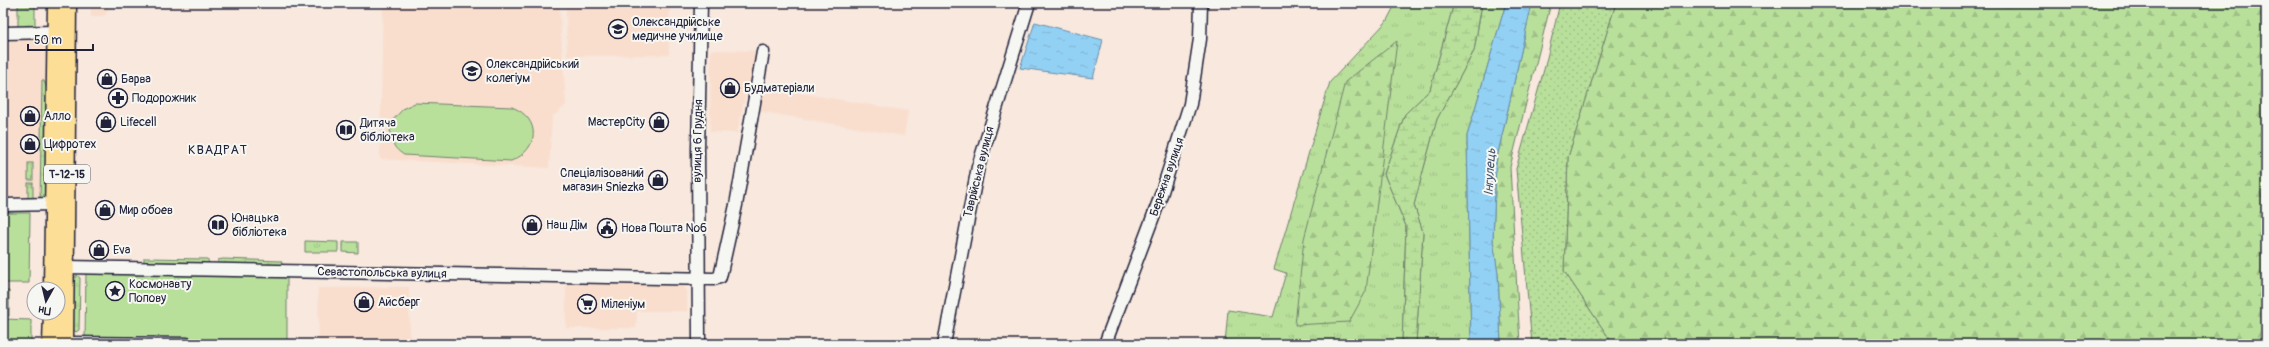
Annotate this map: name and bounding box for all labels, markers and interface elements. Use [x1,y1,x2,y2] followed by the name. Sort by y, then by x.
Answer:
[632,15,723,44] place label: Олександрійське медичне училище
[607,18,629,40] school or university icon: Олександрійське медичне училище
[28,26,93,52] scale bar
[34,33,62,48] text: 50 m
[486,57,580,86] place label: Олександрійський колегіум
[461,60,483,82] school or university icon: Олександрійський колегіум
[96,68,118,90] shop icon: Барва
[121,72,151,87] place label: Барва
[719,77,741,99] shop icon: Будматеріали
[744,81,815,96] place label: Будматеріали
[107,87,129,109] pharmacy icon: Подорожник
[132,91,197,106] place label: Подорожник
[690,99,706,183] street label: вулиця 6 Грудня
[19,105,41,127] shop icon: Алло
[44,109,71,124] place label: Алло
[95,111,117,133] shop icon: Lifecell
[648,111,670,133] shop icon: МастерCity
[120,115,157,130] place label: Lifecell
[588,115,645,130] place label: МастерCity
[359,116,415,145] place label: Дитяча бібліотека
[335,119,357,141] library icon: Дитяча бібліотека
[960,124,998,219] street label: Таврійська вулиця
[19,133,41,155] shop icon: Цифротех
[1146,135,1188,218] street label: Бережна вулиця
[44,137,96,152] place label: Цифротех
[188,142,248,158] district label: КВАДРАТ
[1481,148,1499,196] water label: Інгулець
[44,165,90,183] road number: Т-12-15
[560,166,644,195] place label: Спеціалізований магазин Sniezka
[647,169,669,191] shop icon: Спеціалізований магазин Sniezka
[94,199,116,221] shop icon: Мир обоев
[119,203,173,218] place label: Мир обоев
[232,211,287,240] place label: Юнацька бібліотека
[207,214,229,236] library icon: Юнацька бібліотека
[521,214,543,236] shop icon: Наш Дім
[596,217,618,239] public building icon: Нова Пошта №6
[546,218,588,233] place label: Наш Дім
[621,221,707,236] place label: Нова Пошта №6
[88,239,110,261] shop icon: Eva
[113,243,131,258] place label: Eva
[317,264,447,282] street label: Севастопольська вулиця
[129,277,191,306] place label: Космонавту Попову
[104,280,126,302] place icon: Космонавту Попову
[26,281,66,321] north arrow
[353,291,375,313] shop icon: Айсберг
[576,293,598,315] supermarket icon: Міленіум
[378,295,420,310] place label: Айсберг
[601,297,645,312] place label: Міленіум
[37,303,52,318] text: Пн

